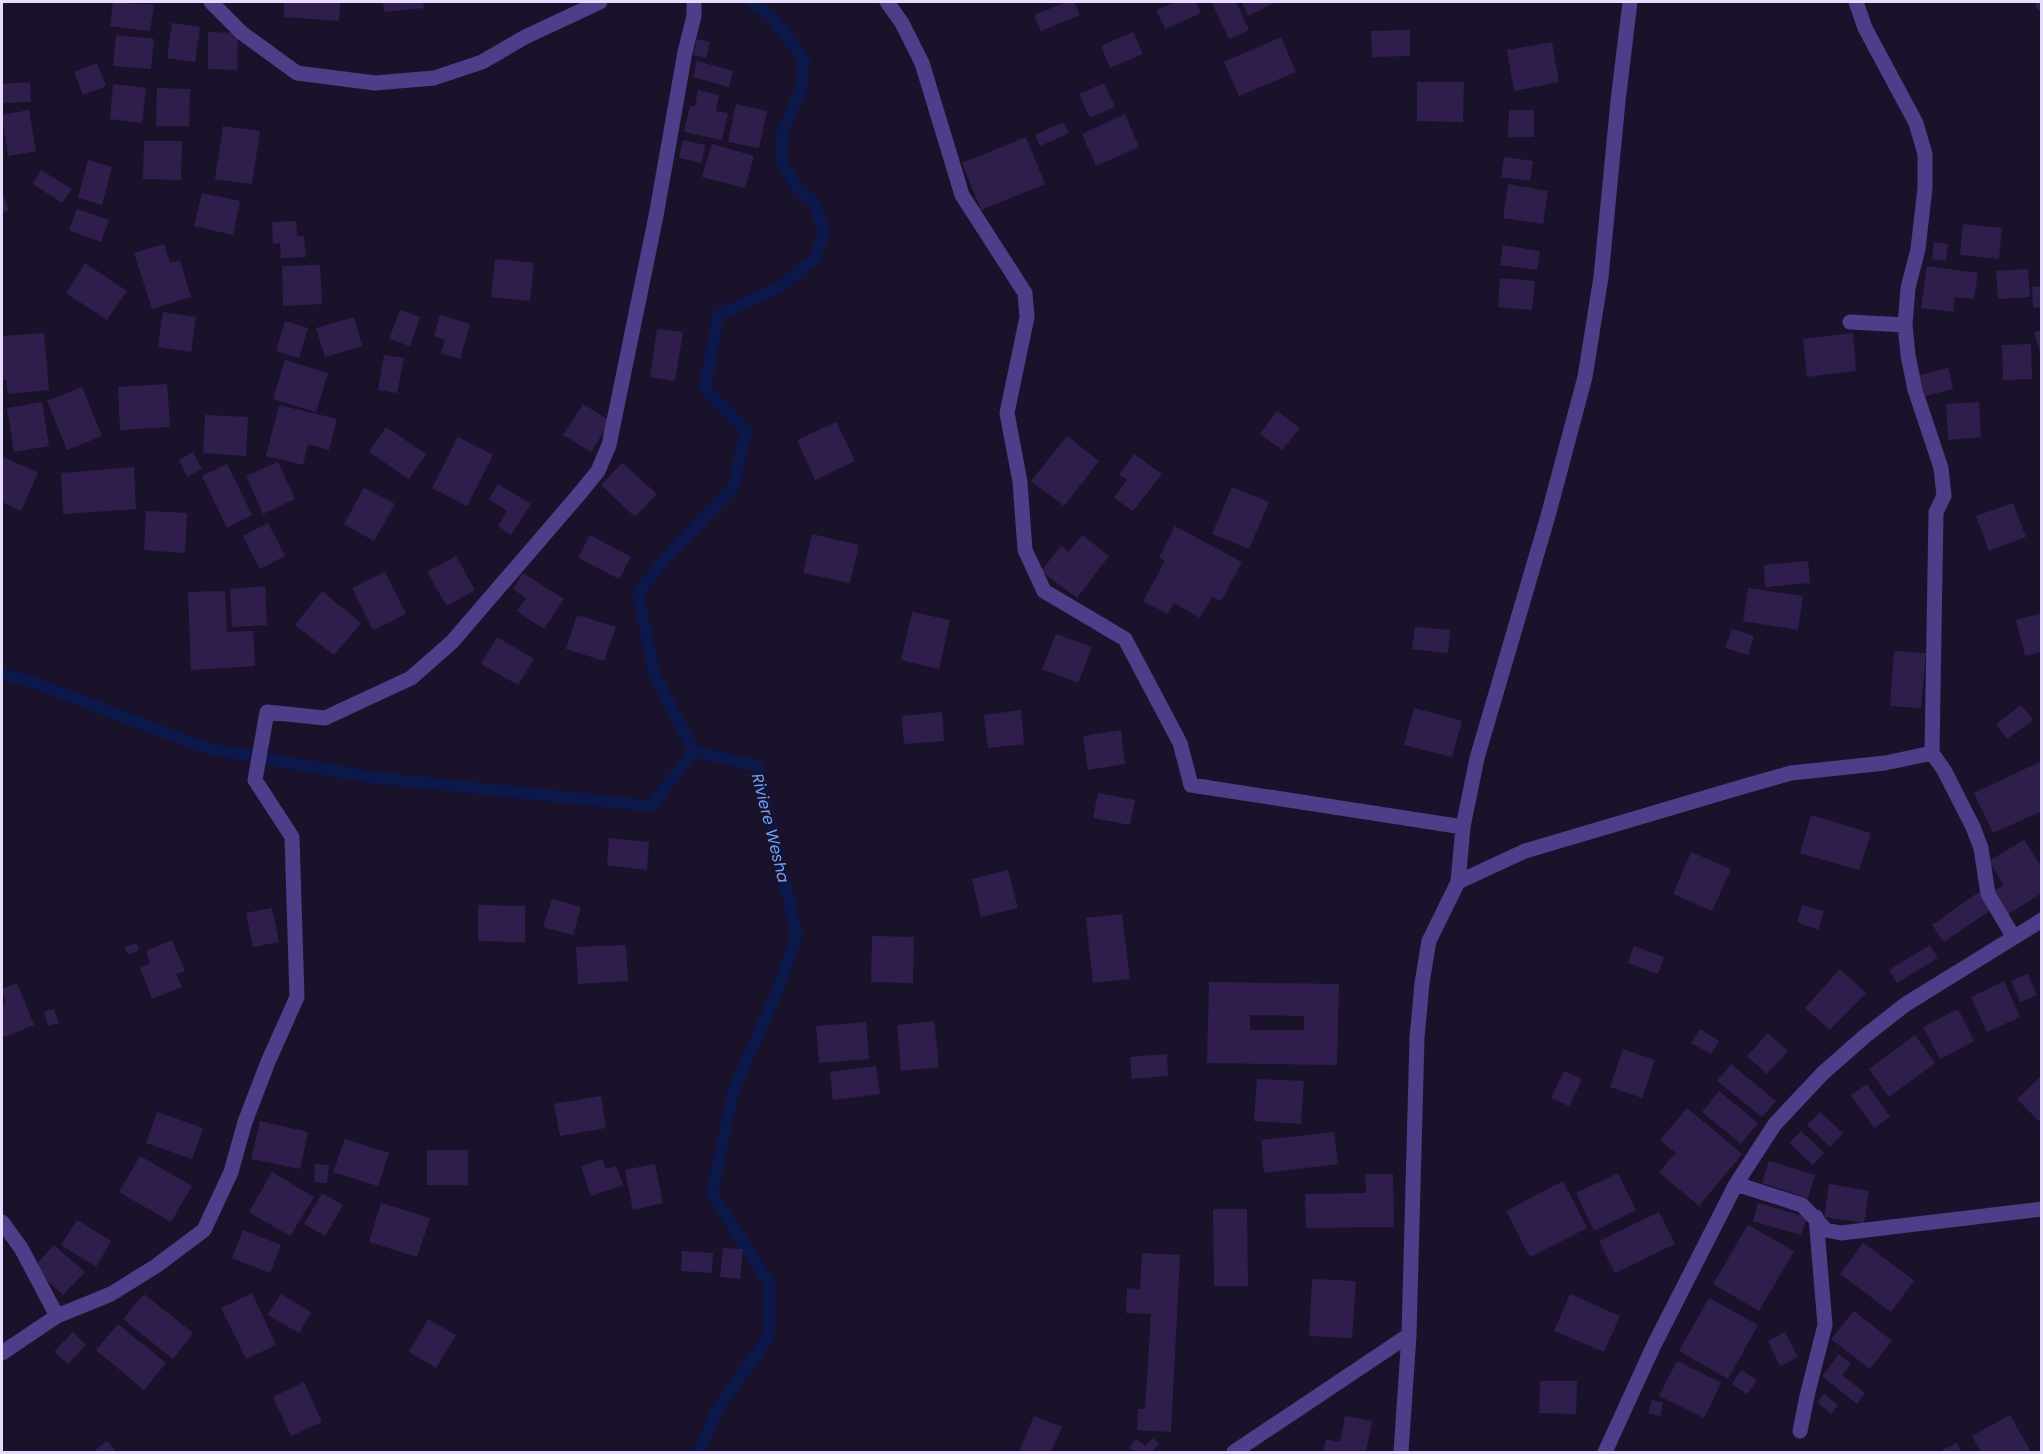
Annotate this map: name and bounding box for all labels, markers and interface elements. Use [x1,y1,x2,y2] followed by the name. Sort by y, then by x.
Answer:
[746,771,795,885] water label: Riviere Wesha

